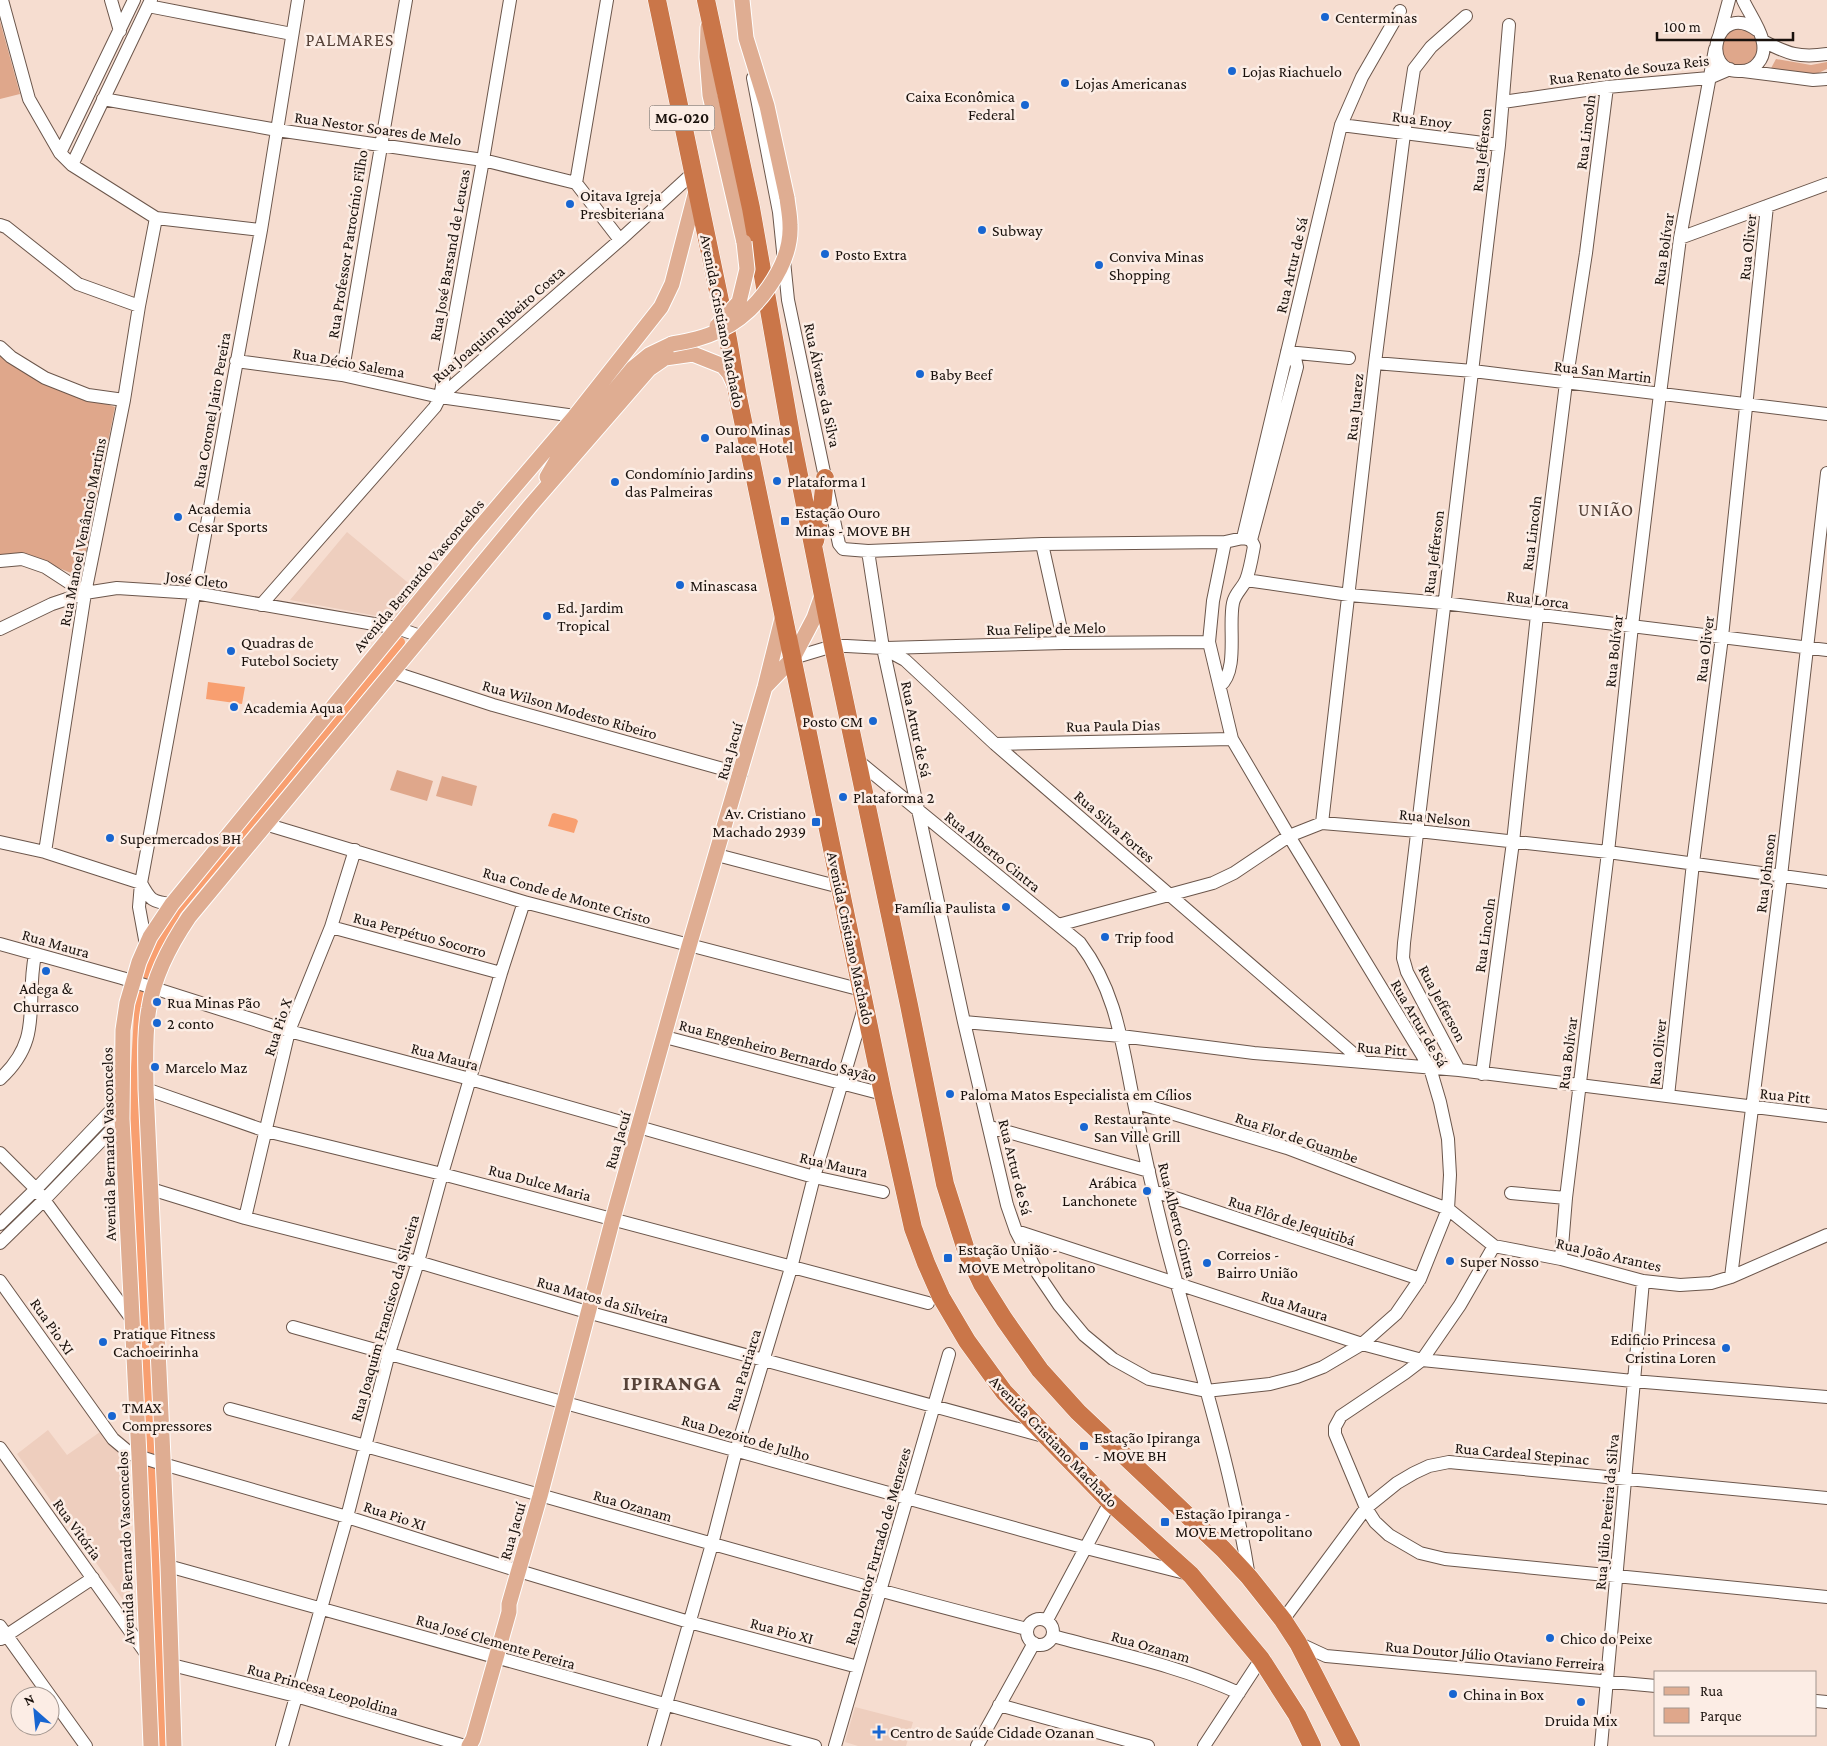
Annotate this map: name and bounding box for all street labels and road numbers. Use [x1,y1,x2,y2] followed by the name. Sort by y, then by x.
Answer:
[1548,51,1710,88] street label: Rua Renato de Souza Reis
[1572,93,1599,171] street label: Rua Lincoln
[650,106,714,130] road number: MG-020
[1391,107,1453,133] street label: Rua Enoy
[1469,107,1495,193] street label: Rua Jefferson
[293,108,463,149] street label: Rua Nestor Soares de Melo
[324,148,371,340] street label: Rua Professor Patrocínio Filho
[426,168,474,343] street label: Rua José Barsand de Leucas
[1650,211,1677,286] street label: Rua Bolívar
[1736,213,1759,281] street label: Rua Oliver
[1272,215,1311,315] street label: Rua Artur de Sá
[697,233,748,409] street label: Avenida Cristiano Machado
[429,262,569,387] street label: Rua Joaquim Ribeiro Costa
[801,321,844,449] street label: Rua Álvares da Silva
[189,330,235,489] street label: Rua Coronel Jairo Pereira
[292,344,407,381] street label: Rua Décio Salema
[1553,357,1653,386] street label: Rua San Martin
[1343,372,1367,442] street label: Rua Juarez
[56,436,109,628] street label: Rua Manoel Venâncio Martins
[1518,494,1545,572] street label: Rua Lincoln
[350,496,487,655] street label: Avenida Bernardo Vasconcelos
[1420,509,1448,595] street label: Rua Jefferson
[163,567,229,593] street label: José Cleto
[1506,587,1571,612] street label: Rua Lorca
[1601,614,1626,688] street label: Rua Bolívar
[1692,615,1717,683] street label: Rua Oliver
[986,619,1106,639] street label: Rua Felipe de Melo
[481,676,659,743] street label: Rua Wilson Modesto Ribeiro
[898,679,935,779] street label: Rua Artur de Sá
[1066,716,1160,735] street label: Rua Paula Dias
[713,720,747,782] street label: Rua Jacuí
[1071,787,1158,866] street label: Rua Silva Fortes
[1398,805,1472,830] street label: Rua Nelson
[941,808,1044,896] street label: Rua Alberto Cintra
[1752,832,1780,914] street label: Rua Johnson
[824,850,877,1026] street label: Avenida Cristiano Machado
[481,863,653,928] street label: Rua Conde de Monte Cristo
[1471,896,1498,974] street label: Rua Lincoln
[351,909,488,961] street label: Rua Perpétuo Socorro
[20,926,92,961] street label: Rua Maura
[1414,962,1470,1045] street label: Rua Jefferson
[1388,976,1452,1071] street label: Rua Artur de Sá
[260,995,295,1058] street label: Rua Pio X
[1555,1015,1580,1090] street label: Rua Bolívar
[677,1016,879,1086] street label: Rua Engenheiro Bernardo Sayão
[1646,1018,1669,1086] street label: Rua Oliver
[1356,1038,1408,1059] street label: Rua Pitt
[409,1039,481,1074] street label: Rua Maura
[98,1047,119,1241] street label: Avenida Bernardo Vasconcelos
[1759,1084,1812,1107] street label: Rua Pitt
[1233,1108,1361,1166] street label: Rua Flor de Guambe
[601,1109,635,1171] street label: Rua Jacuí
[995,1117,1036,1217] street label: Rua Artur de Sá
[798,1148,870,1181] street label: Rua Maura
[487,1161,594,1204] street label: Rua Dulce Maria
[1155,1161,1200,1280] street label: Rua Alberto Cintra
[1226,1192,1358,1250] street label: Rua Flôr de Jequitibá
[347,1212,423,1424] street label: Rua Joaquim Francisco da Silveira
[1554,1234,1663,1276] street label: Rua João Arantes
[535,1272,671,1327] street label: Rua Matos da Silveira
[1259,1287,1331,1324] street label: Rua Maura
[27,1295,78,1358] street label: Rua Pio XI
[723,1327,764,1413] street label: Rua Patriarca
[986,1372,1121,1511] street label: Avenida Cristiano Machado
[679,1411,812,1465] street label: Rua Dezoito de Julho
[1591,1433,1623,1591] street label: Rua Júlio Pereira da Silva
[1454,1439,1590,1469] street label: Rua Cardeal Stepinac
[841,1445,914,1647] street label: Rua Doutor Furtado de Menezes
[114,1451,137,1645] street label: Avenida Bernardo Vasconcelos
[591,1486,674,1525] street label: Rua Ozanam
[50,1496,106,1564] street label: Rua Vitória
[361,1497,428,1534] street label: Rua Pio XI
[496,1500,530,1562] street label: Rua Jacuí
[414,1611,578,1674] street label: Rua José Clemente Pereira
[748,1614,815,1647] street label: Rua Pio XI
[1109,1627,1192,1666] street label: Rua Ozanam
[1384,1637,1606,1675] street label: Rua Doutor Júlio Otaviano Ferreira
[245,1660,401,1720] street label: Rua Princesa Leopoldina

